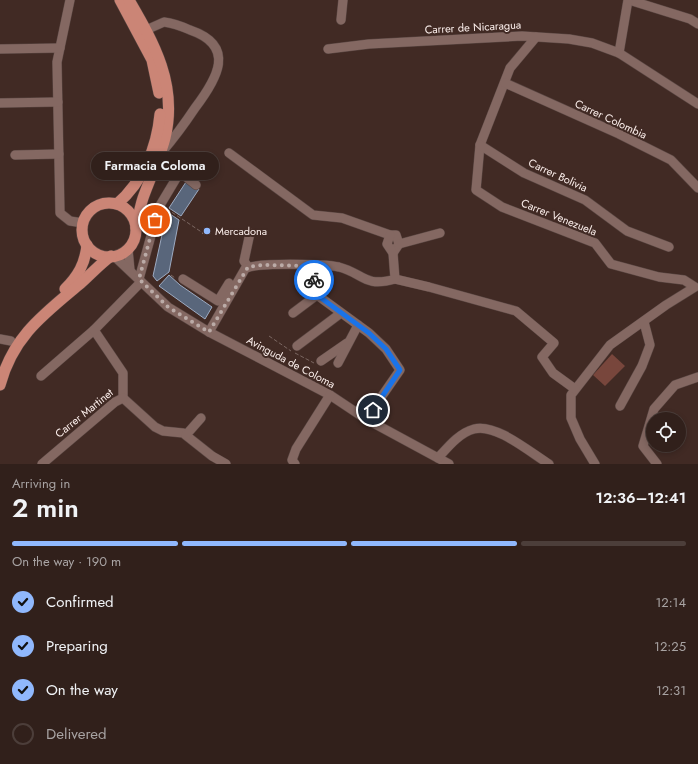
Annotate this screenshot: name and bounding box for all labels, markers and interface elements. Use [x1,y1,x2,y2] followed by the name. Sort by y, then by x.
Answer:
[424,16,522,38] street label: Carrer de Nicaragua
[572,95,650,143] street label: Carrer Colombia
[91,152,219,180] callout: Farmacia Coloma
[526,154,590,196] street label: Carrer Bolivia
[105,156,205,175] text: Farmacia Coloma
[519,195,599,239] street label: Carrer Venezuela
[138,203,172,237] pin
[144,209,166,231] icon: bag
[215,223,267,239] place label: Mercadona
[202,226,212,236] marker: Mercadona
[294,260,334,300] courier
[303,269,325,291] icon: bike
[244,332,338,392] street label: Avinguda de Coloma
[52,384,117,441] street label: Carrer Martinet
[356,393,390,427] pin
[362,399,384,421] icon: home
[646,412,686,452] map controls
[646,412,686,452] button: locate
[12,474,70,493] text: Arriving in
[596,487,686,509] text: 12:36–12:41
[12,489,79,527] text: 2 min
[12,552,121,571] text: On the way · 190 m
[12,591,34,613] icon: check
[46,591,114,613] text: Confirmed
[655,593,686,612] text: 12:14
[12,635,34,657] icon: check
[46,635,108,657] text: Preparing
[654,637,686,656] text: 12:25
[12,679,34,701] icon: check
[46,679,118,701] text: On the way
[656,681,686,700] text: 12:31
[46,723,107,745] text: Delivered

